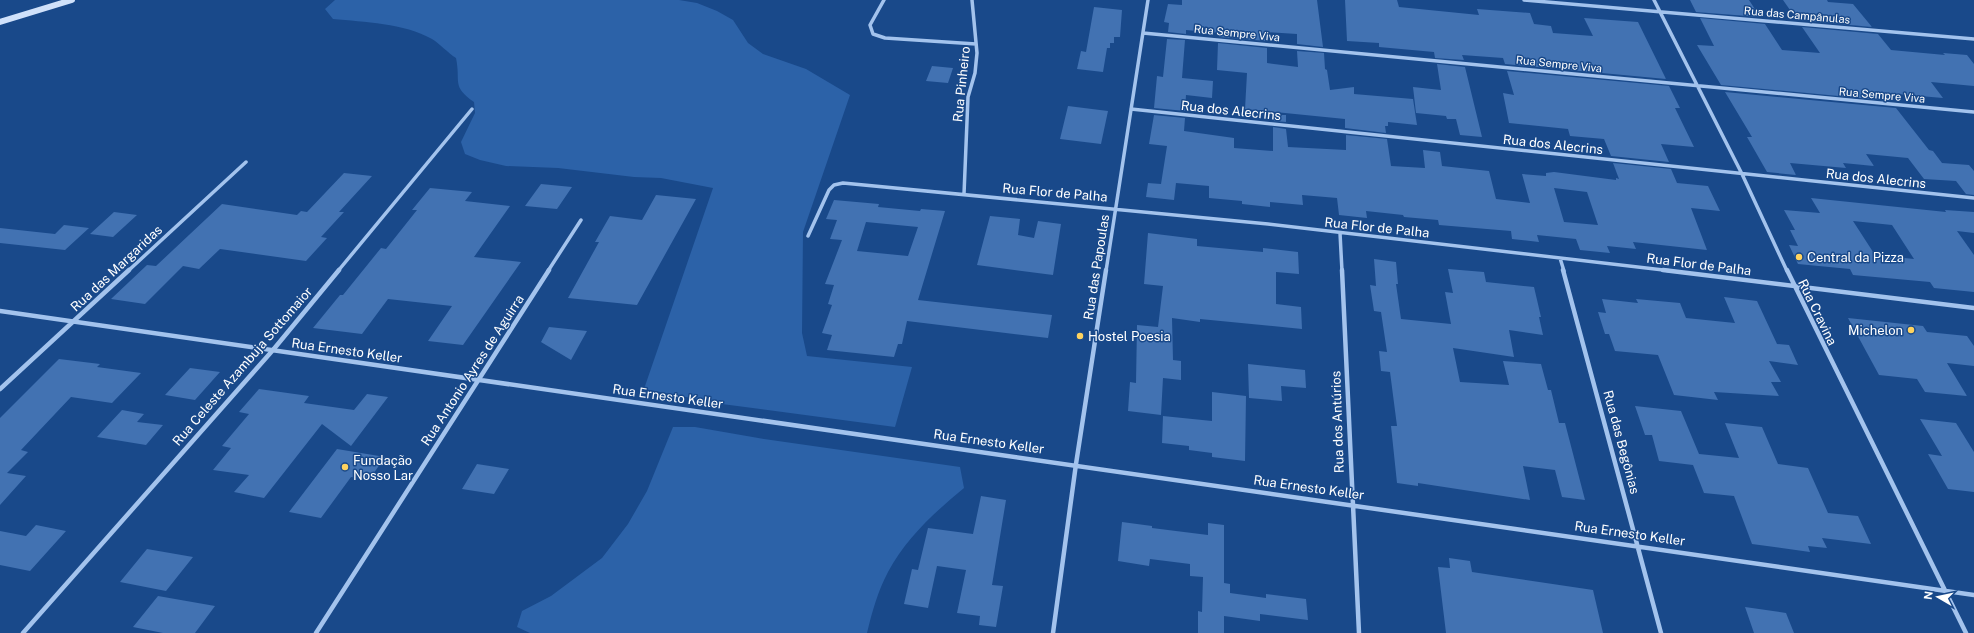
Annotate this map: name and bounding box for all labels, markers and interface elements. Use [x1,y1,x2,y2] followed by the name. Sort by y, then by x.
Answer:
[1743,4,1851,26] street label: Rua das Campânulas
[1193,23,1281,43] street label: Rua Sempre Viva
[950,45,973,123] street label: Rua Pinheiro
[1515,54,1603,74] street label: Rua Sempre Viva
[1838,85,1926,105] street label: Rua Sempre Viva
[1180,98,1282,123] street label: Rua dos Alecrins
[1502,132,1604,157] street label: Rua dos Alecrins
[1825,166,1927,191] street label: Rua dos Alecrins
[1002,180,1108,205] street label: Rua Flor de Palha
[1081,213,1112,321] street label: Rua das Papoulas
[1324,215,1430,240] street label: Rua Flor de Palha
[68,222,165,315] street label: Rua das Margaridas
[1807,250,1904,265] place label: Central da Pizza
[1646,251,1752,278] street label: Rua Flor de Palha
[1794,252,1804,262] marker: Central da Pizza
[1795,277,1840,348] street label: Rua Cravina
[169,284,315,449] street label: Rua Celeste Azambuja Sottomaior
[418,292,527,448] street label: Rua Antonio Ayres de Aguirra
[1848,323,1903,338] place label: Michelon
[1906,325,1916,335] marker: Michelon
[1088,329,1171,344] place label: Hostel Poesia
[1075,331,1085,341] marker: Hostel Poesia
[291,335,403,366] street label: Rua Ernesto Keller
[1328,371,1347,473] street label: Rua dos Antúrios
[612,381,724,412] street label: Rua Ernesto Keller
[1600,389,1643,496] street label: Rua das Begônias
[933,426,1045,457] street label: Rua Ernesto Keller
[353,453,413,483] place label: Fundação Nosso Lar
[340,462,350,472] marker: Fundação Nosso Lar
[1253,472,1365,503] street label: Rua Ernesto Keller
[1574,518,1686,549] street label: Rua Ernesto Keller
[1918,577,1958,617] north arrow
[1922,590,1935,601] text: N

